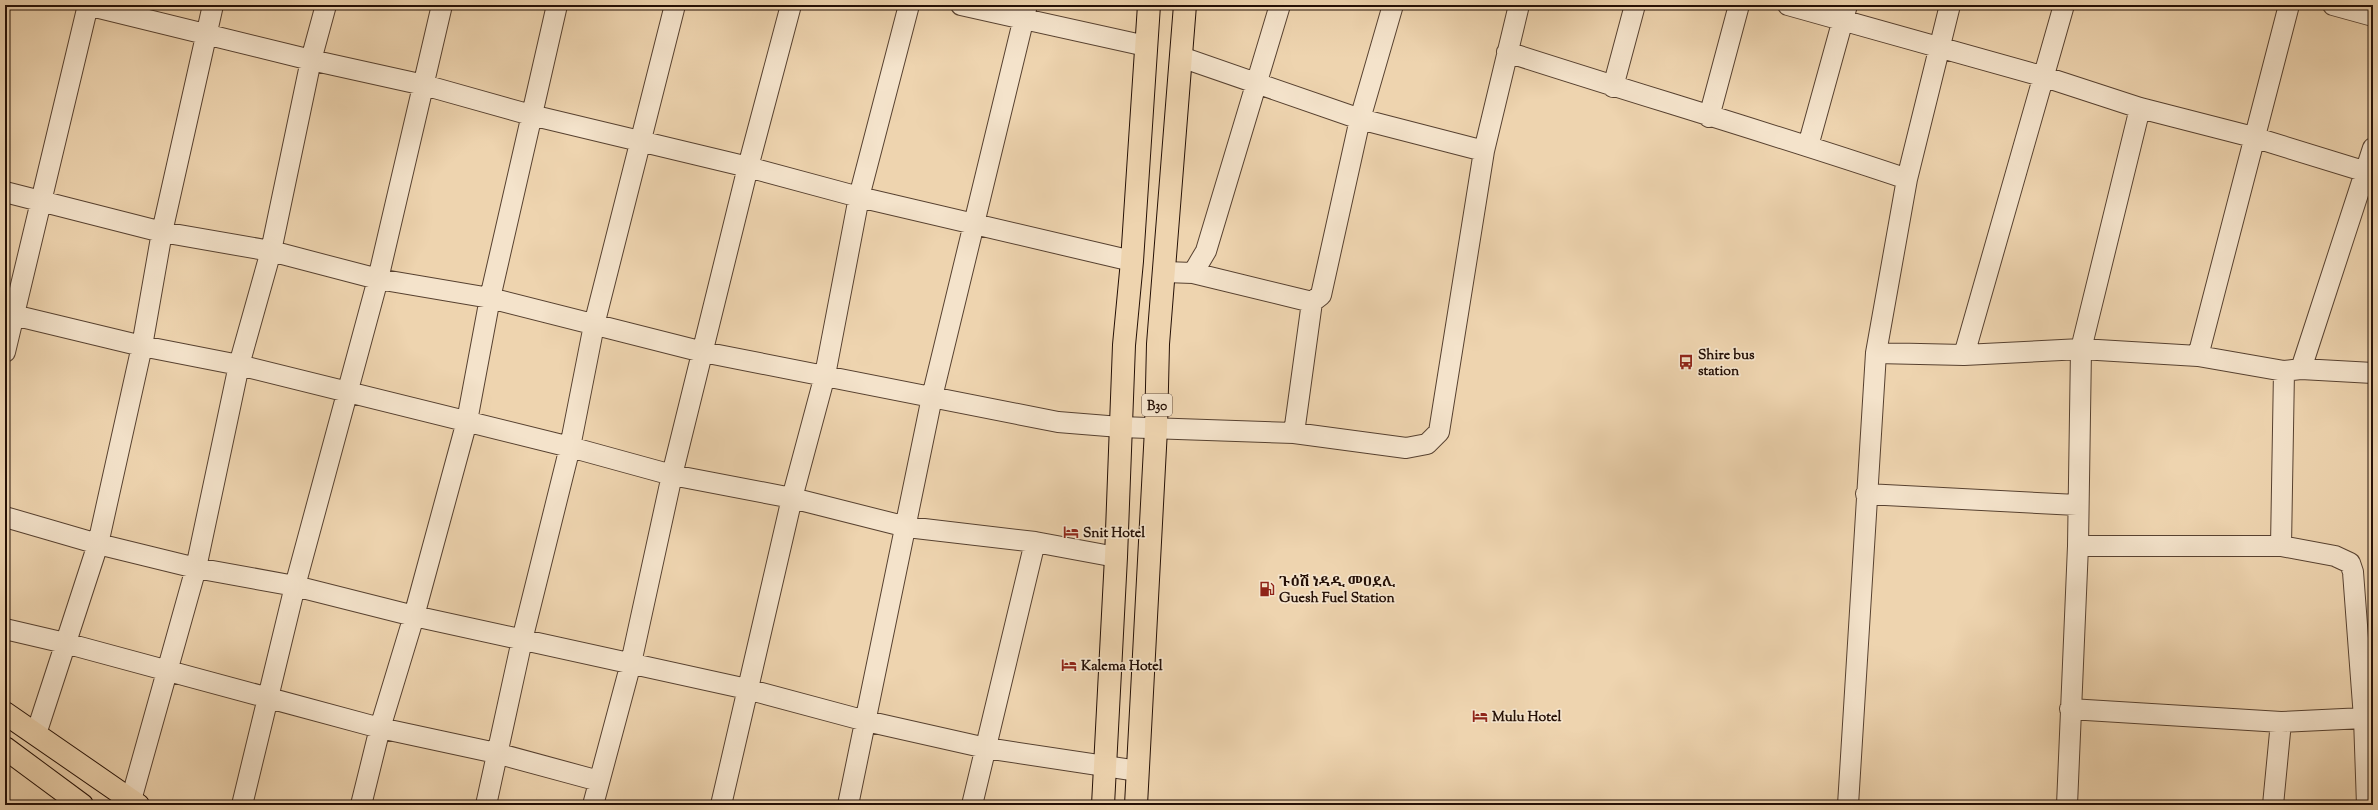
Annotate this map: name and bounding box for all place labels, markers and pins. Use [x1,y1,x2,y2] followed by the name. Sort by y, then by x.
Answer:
[1698,346,1755,382] place label: Shire bus station
[1677,353,1695,371] bus stop icon: Shire bus station
[1062,523,1080,541] hotel icon: Snit Hotel
[1083,524,1145,544] place label: Snit Hotel
[1279,573,1395,609] place label: ጉዕሽ ነዳዲ መዐደሊ Guesh Fuel Station
[1258,580,1276,598] fuel station icon: ጉዕሽ ነዳዲ መዐደሊ Guesh Fuel Station
[1060,656,1078,674] hotel icon: Kalema Hotel
[1081,657,1163,677] place label: Kalema Hotel
[1471,707,1489,725] hotel icon: Mulu Hotel
[1492,708,1561,728] place label: Mulu Hotel

